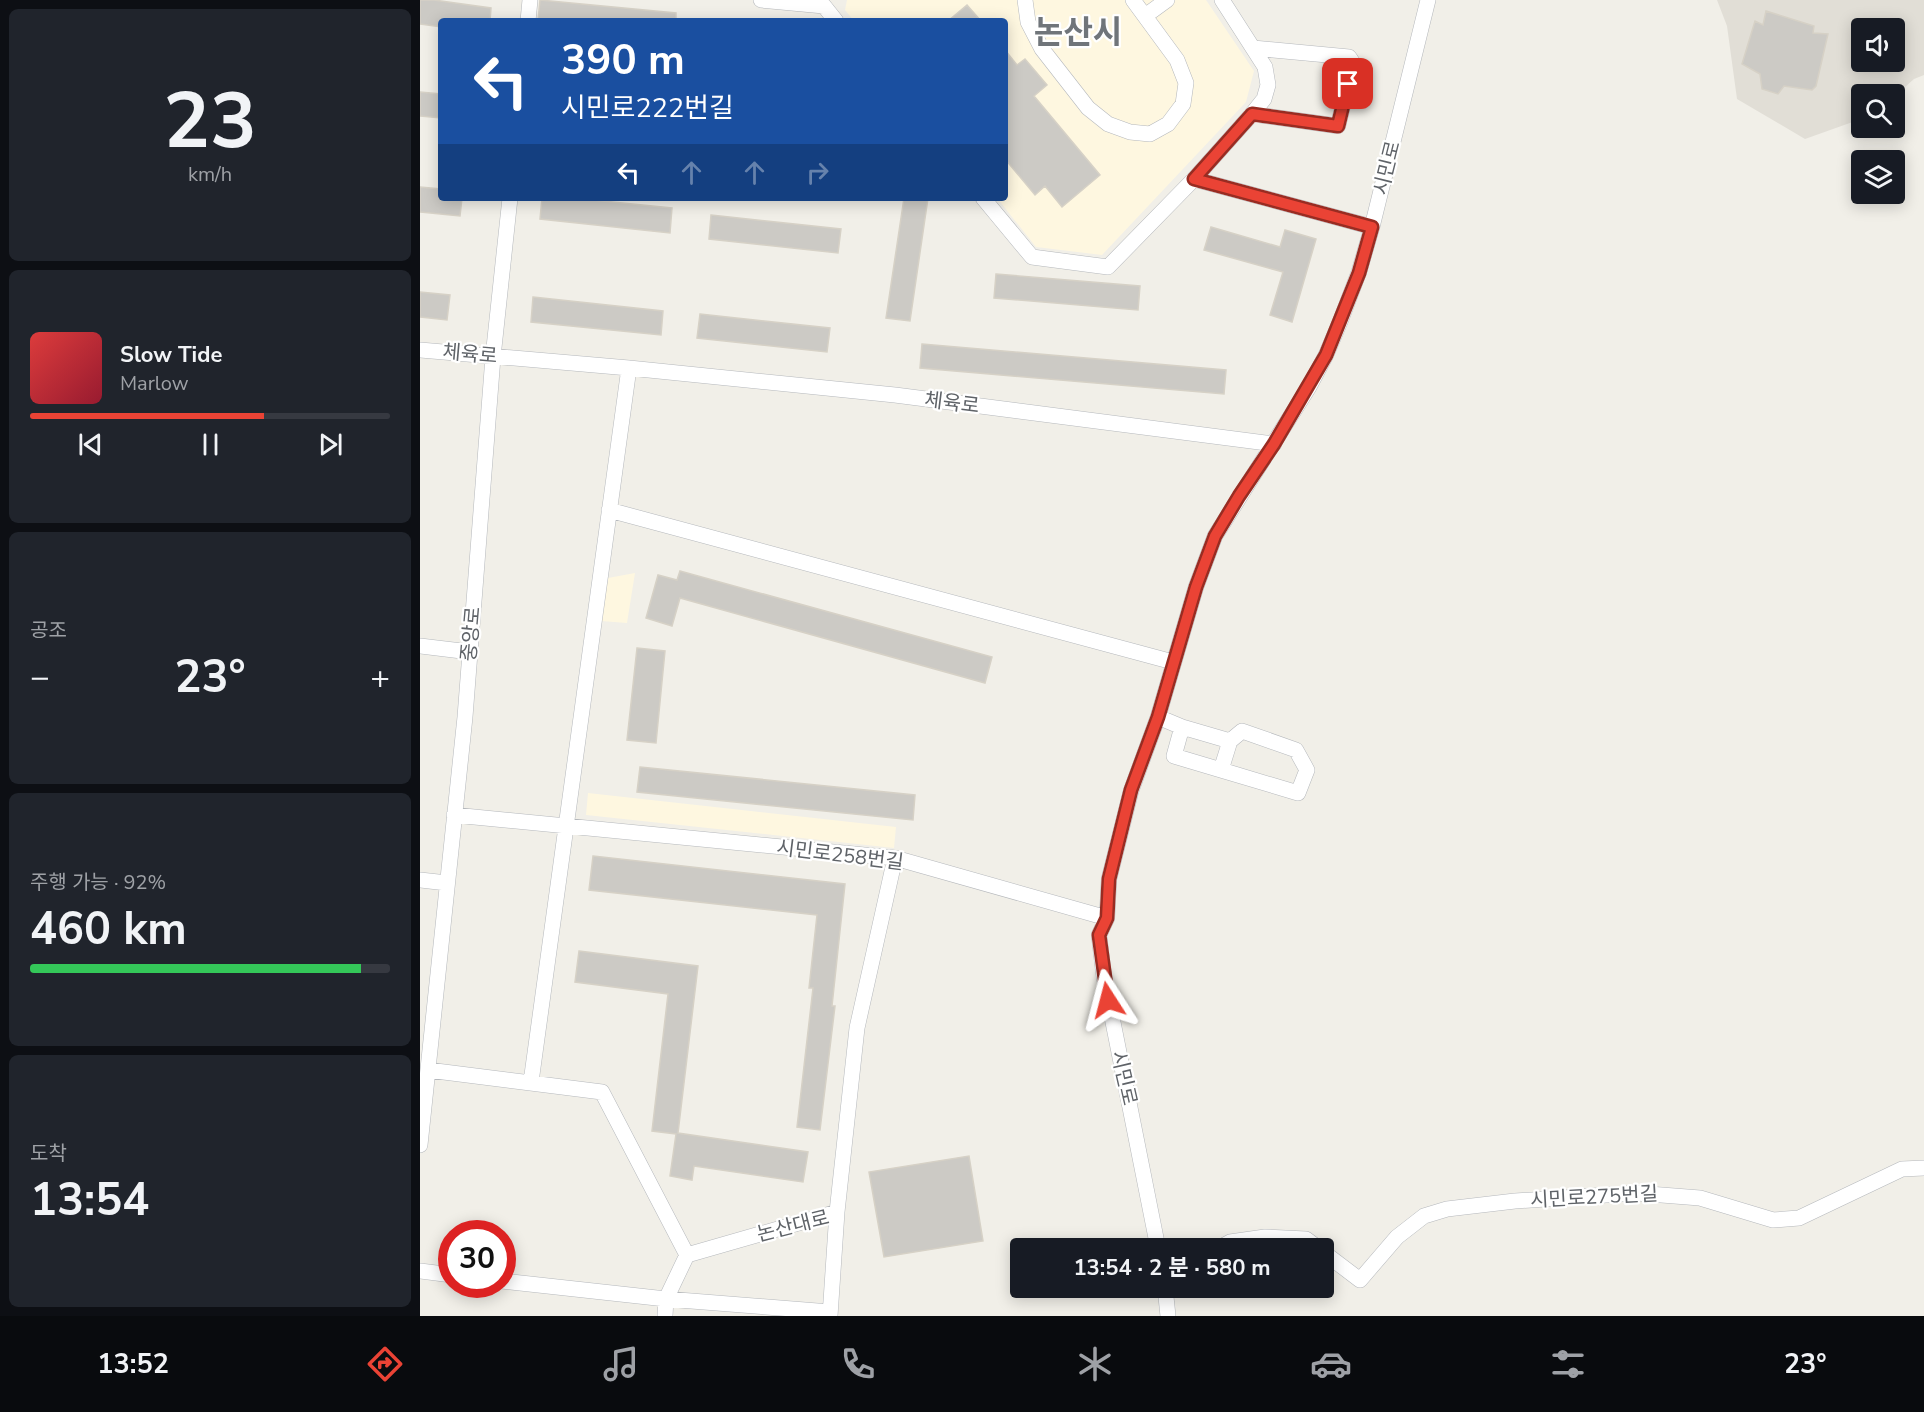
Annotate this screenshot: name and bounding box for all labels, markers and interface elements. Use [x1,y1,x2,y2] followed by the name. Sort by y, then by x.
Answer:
[1034,11,1122,54] district label: 논산시
[1851,18,1905,204] map controls
[1851,18,1905,72] button: sound
[561,32,685,89] text: 390 m
[462,42,540,120] icon: left
[1322,58,1373,109] pin
[1331,67,1364,100] icon: arrive
[163,68,257,175] text: 23
[1851,84,1905,138] button: search
[561,90,734,127] text: 시민로222번길
[1367,138,1407,198] street label: 시민로
[1851,150,1905,204] button: layers
[612,156,645,189] icon: left
[675,156,708,189] icon: ahead
[738,156,771,189] icon: ahead
[801,156,834,189] icon: right
[188,161,232,188] text: km/h
[441,338,499,370] street label: 체육로
[120,340,222,370] text: Slow Tide
[120,370,188,397] text: Marlow
[923,386,981,420] street label: 체육로
[74,428,107,461] icon: previous
[194,428,227,461] icon: pause
[314,428,347,461] icon: next
[455,605,487,663] street label: 중앙로
[30,617,67,644] text: 공조
[174,647,246,708] text: 23°
[30,655,50,700] text: −
[370,655,390,700] text: +
[775,834,905,876] street label: 시민로258번길
[30,869,166,896] text: 주행 가능 · 92%
[30,899,187,960] text: 460 km
[1076,968,1140,1032] position arrow
[1105,1048,1143,1108] street label: 시민로
[30,1140,67,1167] text: 도착
[30,1170,149,1231] text: 13:54
[1529,1180,1659,1214] street label: 시민로275번길
[754,1204,832,1248] street label: 논산대로
[438,1220,516,1298] speed limit sign: 30
[1073,1253,1271,1283] text: 13:54 · 2 분 · 580 m
[364,1343,406,1385] icon: directions
[600,1343,642,1385] icon: music
[837,1343,879,1385] icon: phone
[1074,1343,1116,1385] icon: climate
[1310,1343,1352,1385] icon: car
[1547,1343,1589,1385] icon: filters
[97,1346,169,1383] text: 13:52
[1784,1346,1827,1383] text: 23°

